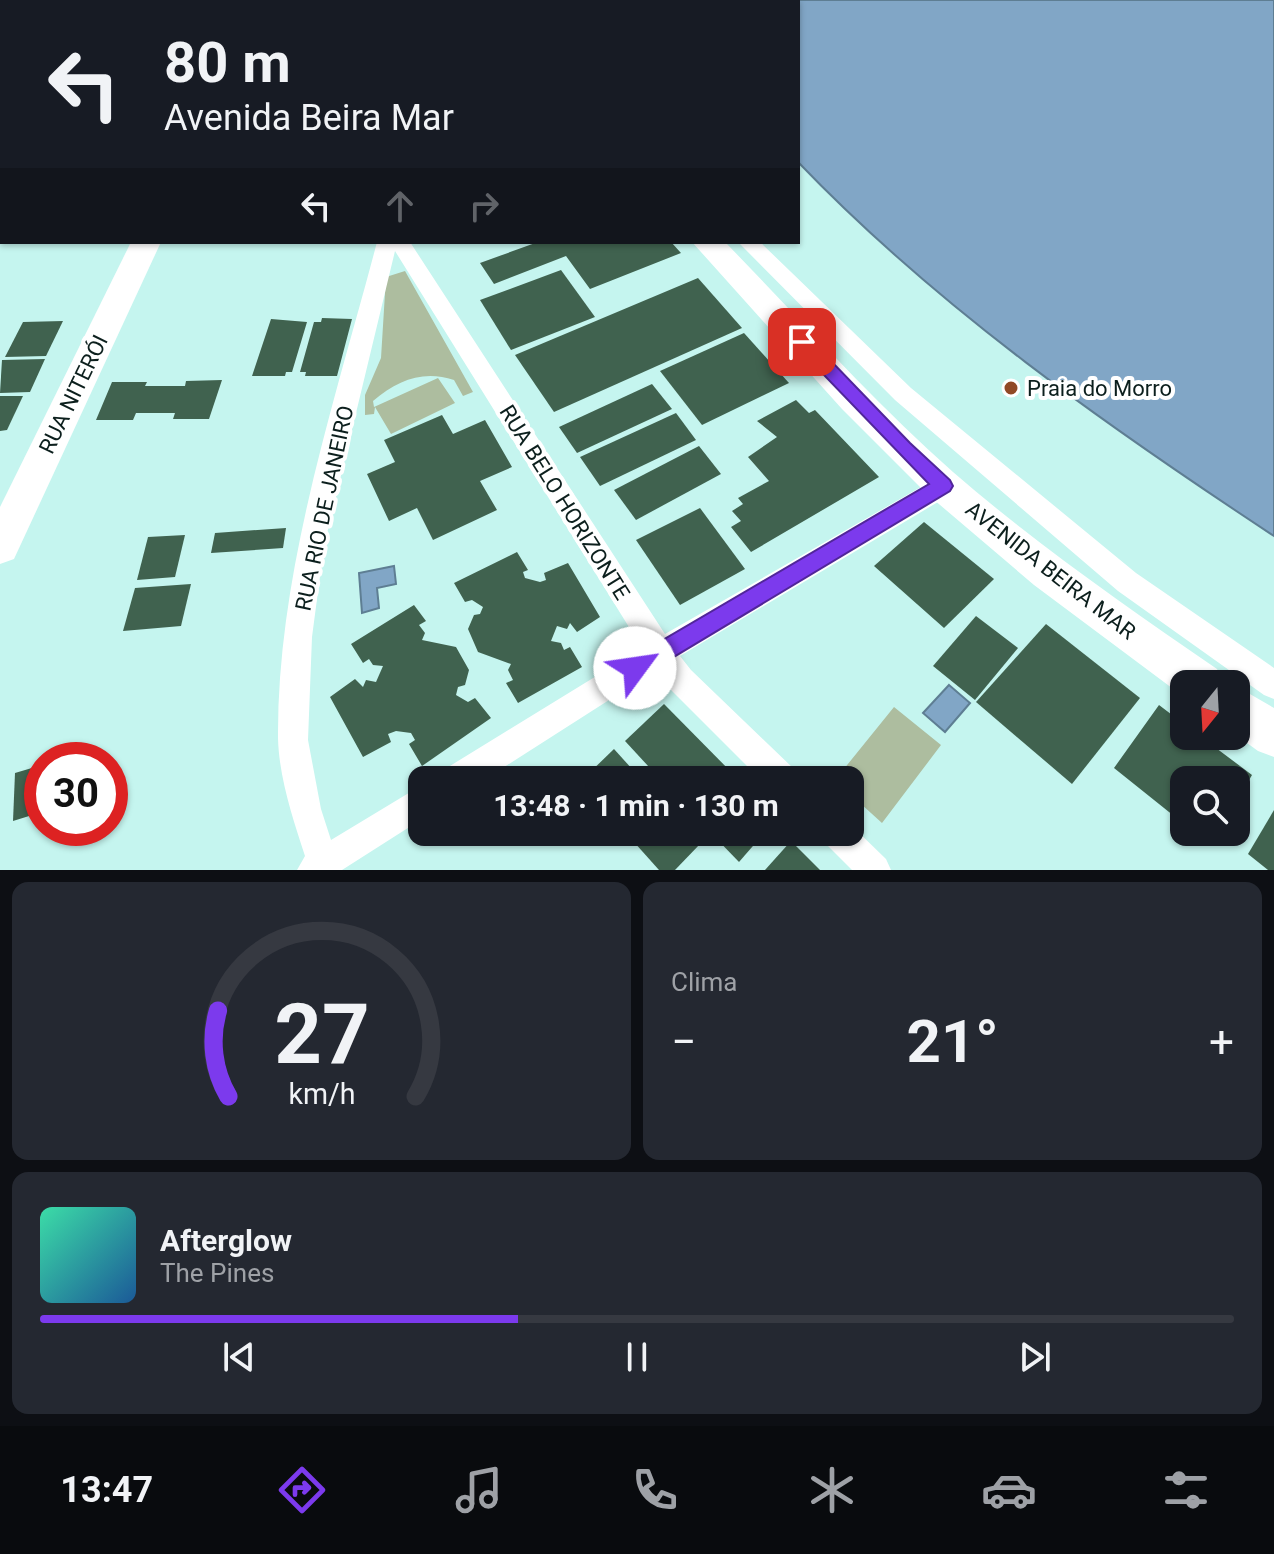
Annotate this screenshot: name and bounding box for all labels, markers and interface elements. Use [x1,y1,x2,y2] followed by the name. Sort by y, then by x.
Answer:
[164,30,291,96] text: 80 m
[32,32,136,136] icon: left
[164,97,454,139] text: Avenida Beira Mar
[294,184,338,228] icon: left
[378,184,422,228] icon: ahead
[462,184,506,228] icon: right
[768,308,836,376] pin
[780,320,824,364] icon: arrive
[33,330,113,458] street label: RUA NITERÓI
[1027,376,1172,401] place label: Praia do Morro
[1002,379,1020,397] marker: Praia do Morro
[494,400,635,604] street label: RUA BELO HORIZONTE
[291,403,358,613] street label: RUA RIO DE JANEIRO
[961,496,1141,645] street label: AVENIDA BEIRA MAR
[593,626,677,710] position arrow
[1170,670,1250,750] north arrow
[1170,670,1250,846] map controls
[24,742,128,846] speed limit sign: 30
[1170,766,1250,846] button: search
[493,788,779,823] text: 13:48 · 1 min · 130 m
[671,967,738,997] text: Clima
[274,986,369,1083] text: 27
[906,1006,999,1077] text: 21°
[671,1016,696,1068] text: −
[1209,1016,1234,1068] text: +
[288,1077,355,1111] text: km/h
[160,1223,292,1258] text: Afterglow
[160,1258,274,1288] text: The Pines
[217,1335,261,1379] icon: previous
[615,1335,659,1379] icon: pause
[1013,1335,1057,1379] icon: next
[274,1462,330,1518] icon: directions
[451,1462,507,1518] icon: music
[627,1462,683,1518] icon: phone
[804,1462,860,1518] icon: climate
[981,1462,1037,1518] icon: car
[1158,1462,1214,1518] icon: filters
[60,1469,153,1511] text: 13:47

